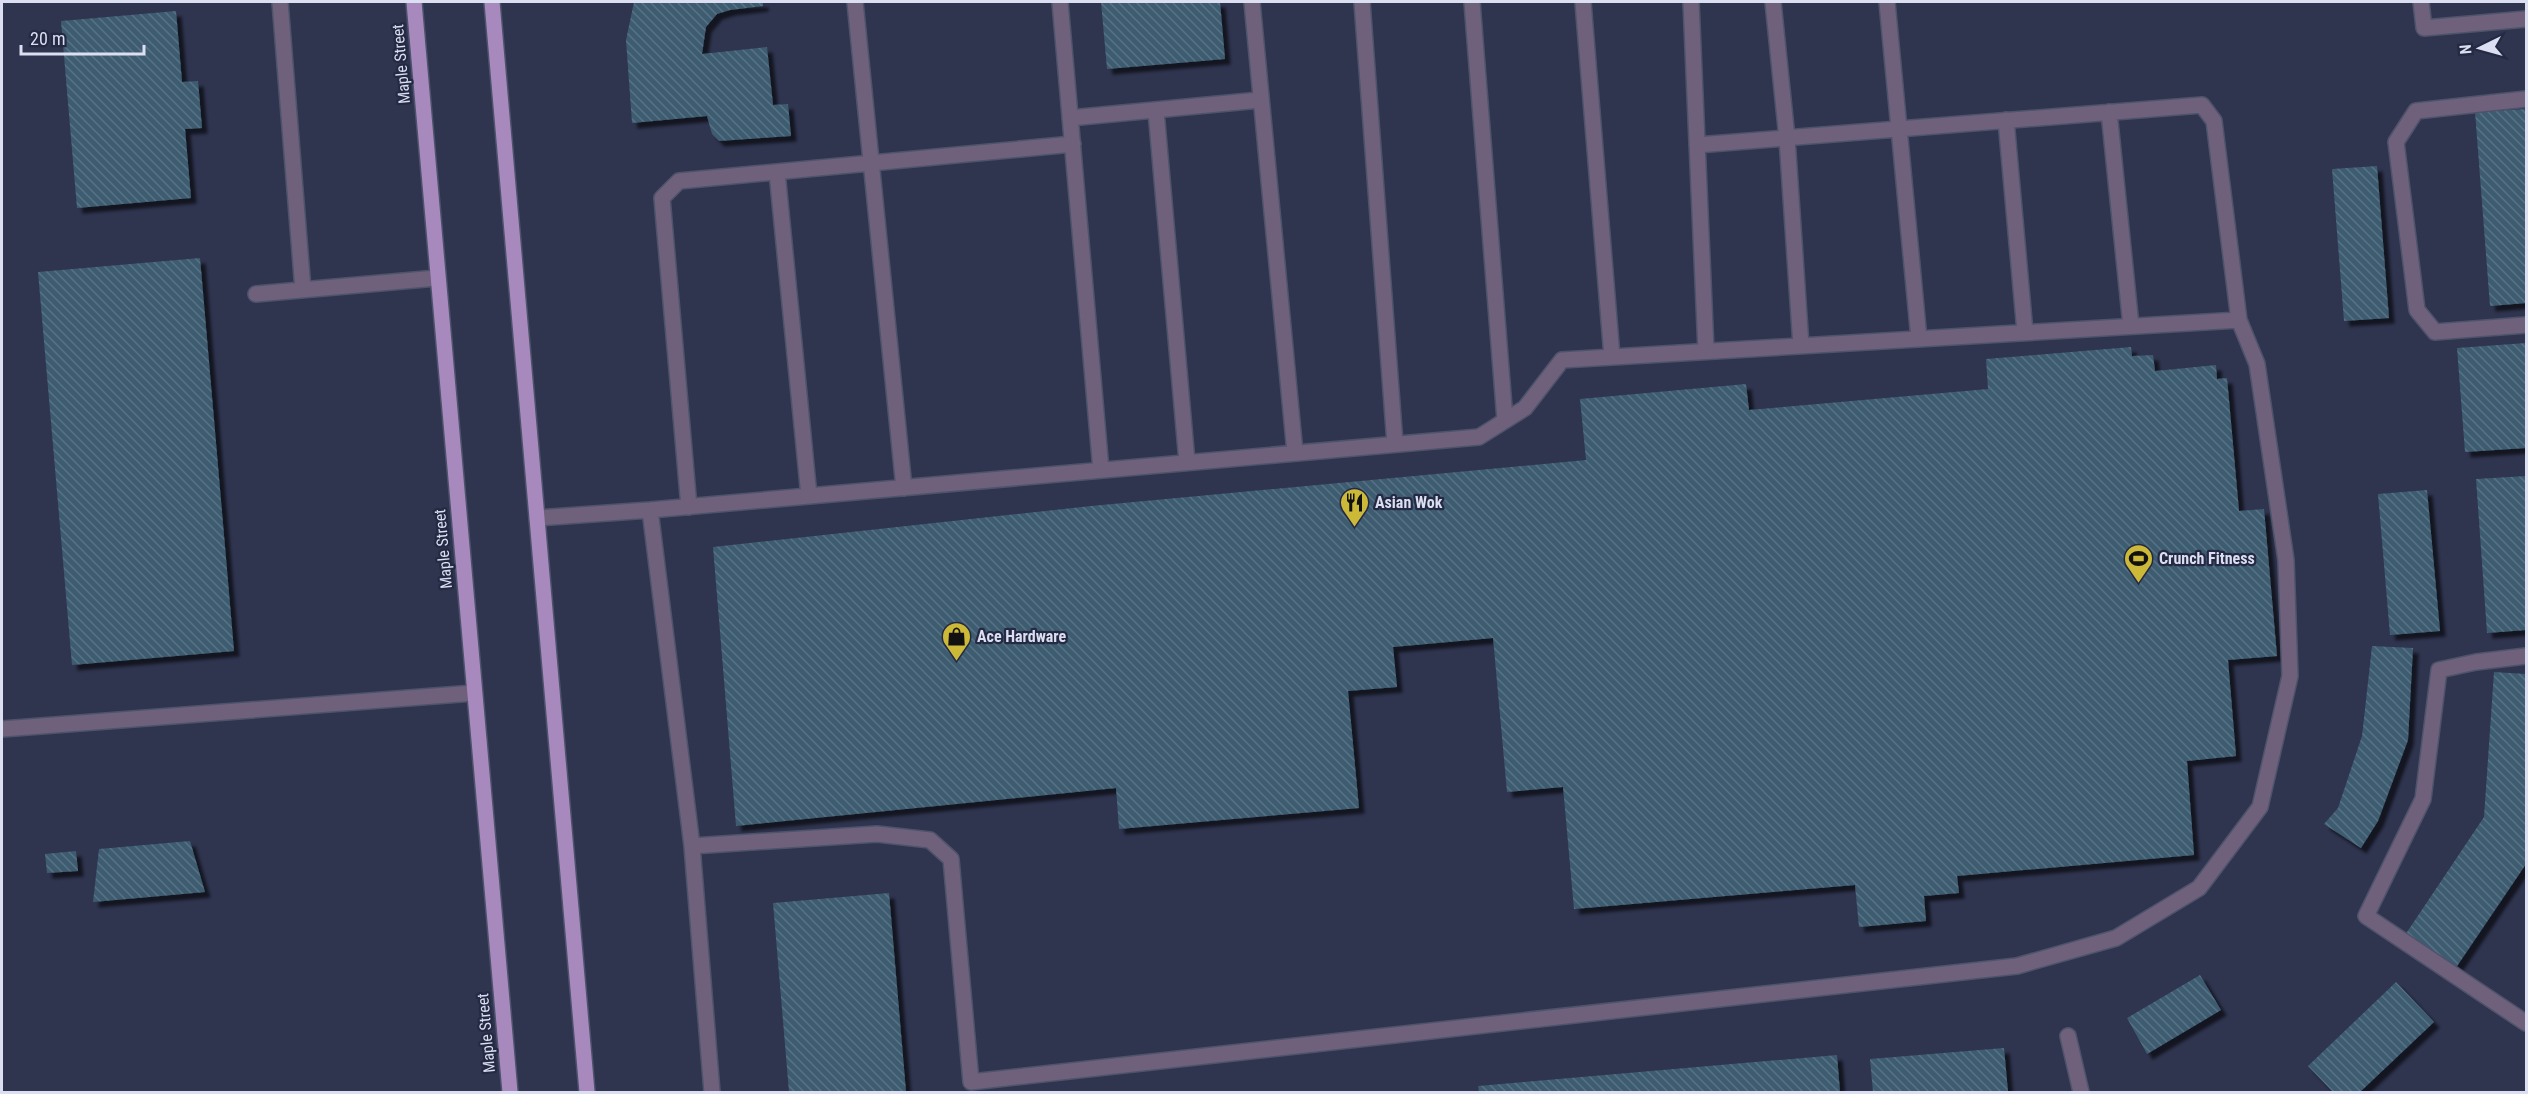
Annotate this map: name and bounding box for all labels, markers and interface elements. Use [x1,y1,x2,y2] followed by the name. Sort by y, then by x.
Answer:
[21,18,144,56] scale bar
[2450,18,2510,78] north arrow
[388,23,414,105] street label: Maple Street
[30,28,65,49] text: 20 m
[2456,44,2475,55] text: N
[1338,486,1370,528] restaurant icon: Asian Wok
[1375,493,1443,512] place label: Asian Wok
[430,508,456,590] street label: Maple Street
[2122,542,2154,584] sports icon: Crunch Fitness
[2159,549,2255,568] place label: Crunch Fitness
[940,620,972,662] shop icon: Ace Hardware
[977,627,1067,646] place label: Ace Hardware
[473,992,499,1074] street label: Maple Street

